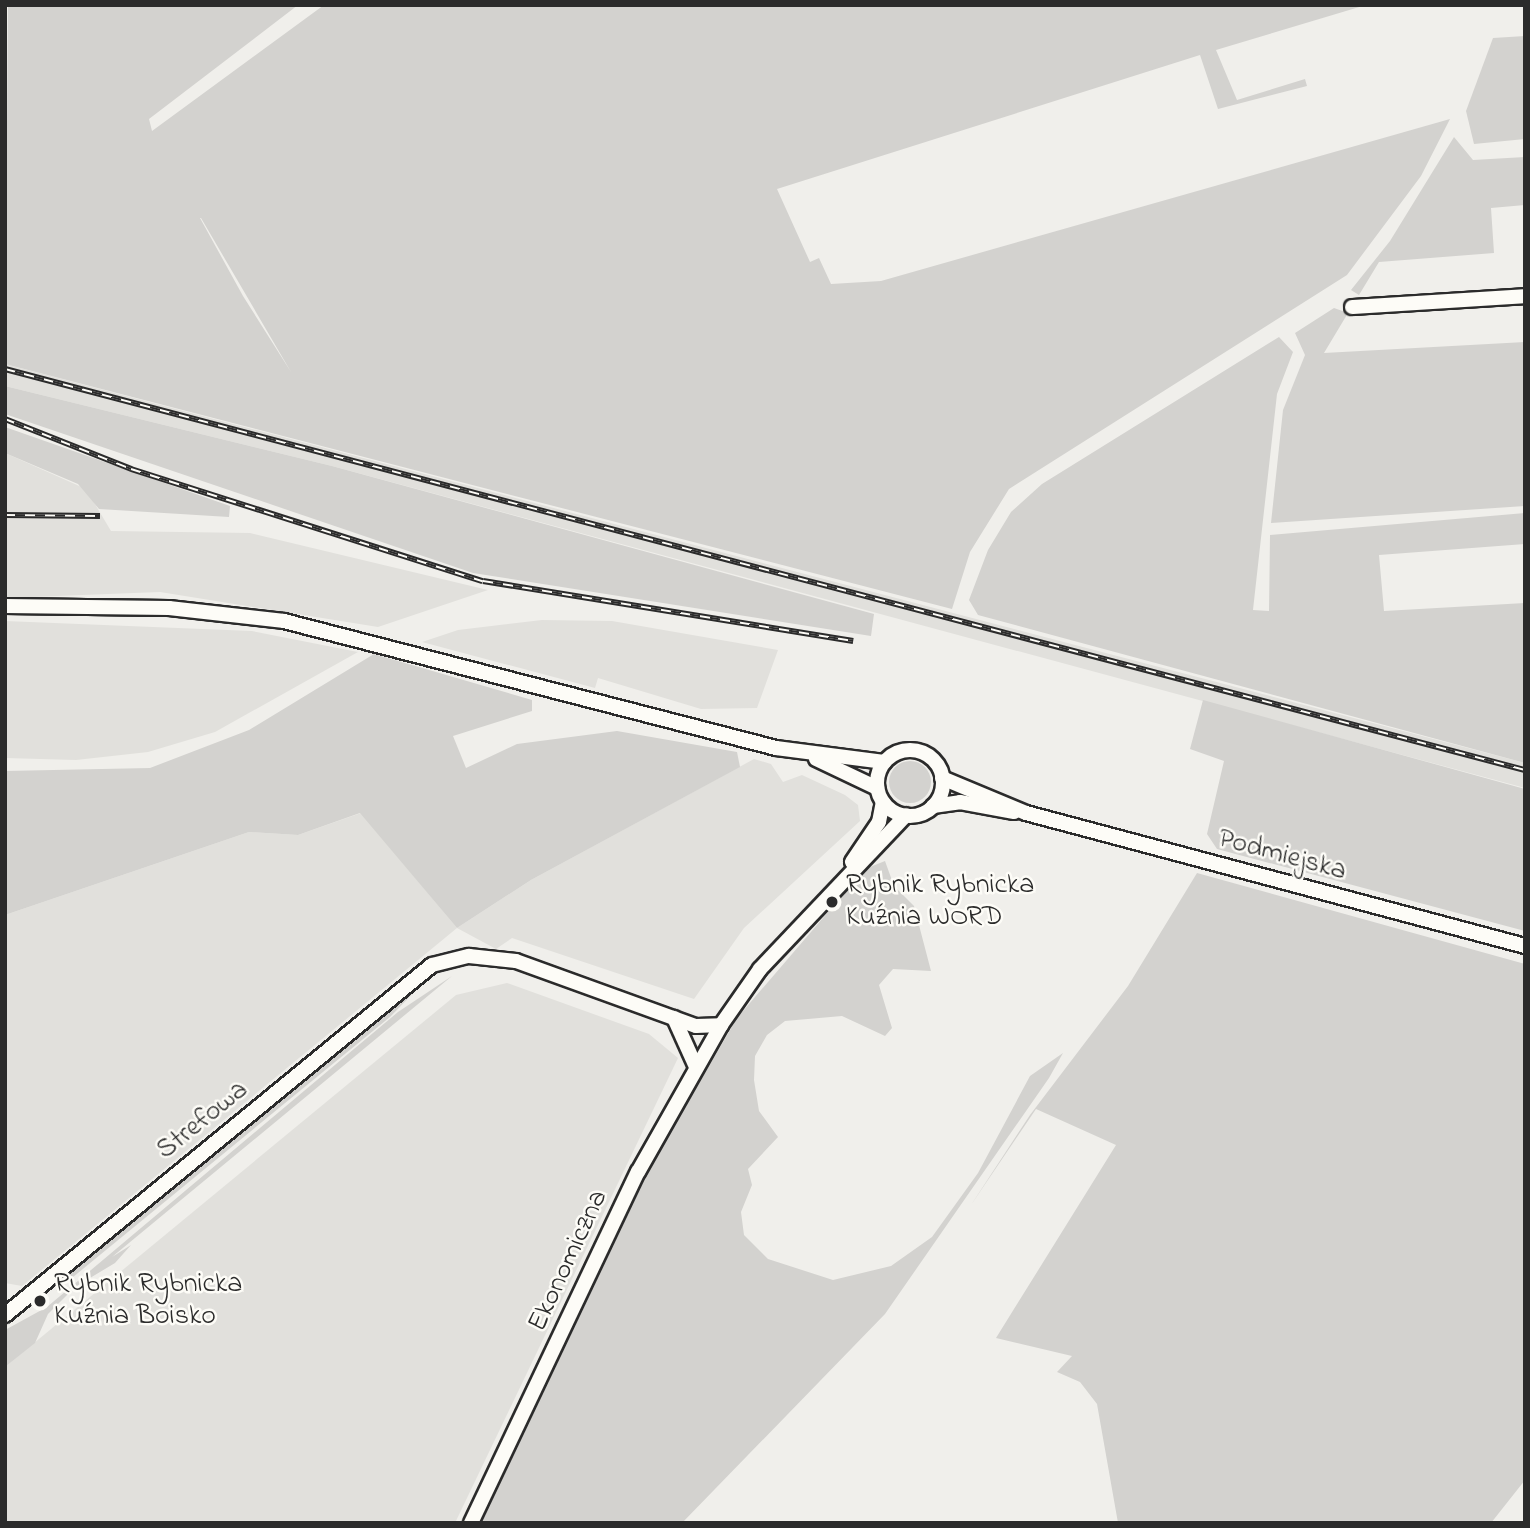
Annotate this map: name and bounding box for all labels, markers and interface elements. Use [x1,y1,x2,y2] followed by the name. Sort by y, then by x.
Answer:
[1214,823,1350,889] street label: Podmiejska
[846,869,1034,935] place label: Rybnik Rybnicka Kuźnia WORD
[824,894,840,910] marker: Rybnik Rybnicka Kuźnia WORD
[150,1074,256,1168] street label: Strefowa
[522,1185,616,1337] street label: Ekonomiczna
[54,1268,242,1334] place label: Rybnik Rybnicka Kuźnia Boisko
[32,1293,48,1309] marker: Rybnik Rybnicka Kuźnia Boisko

